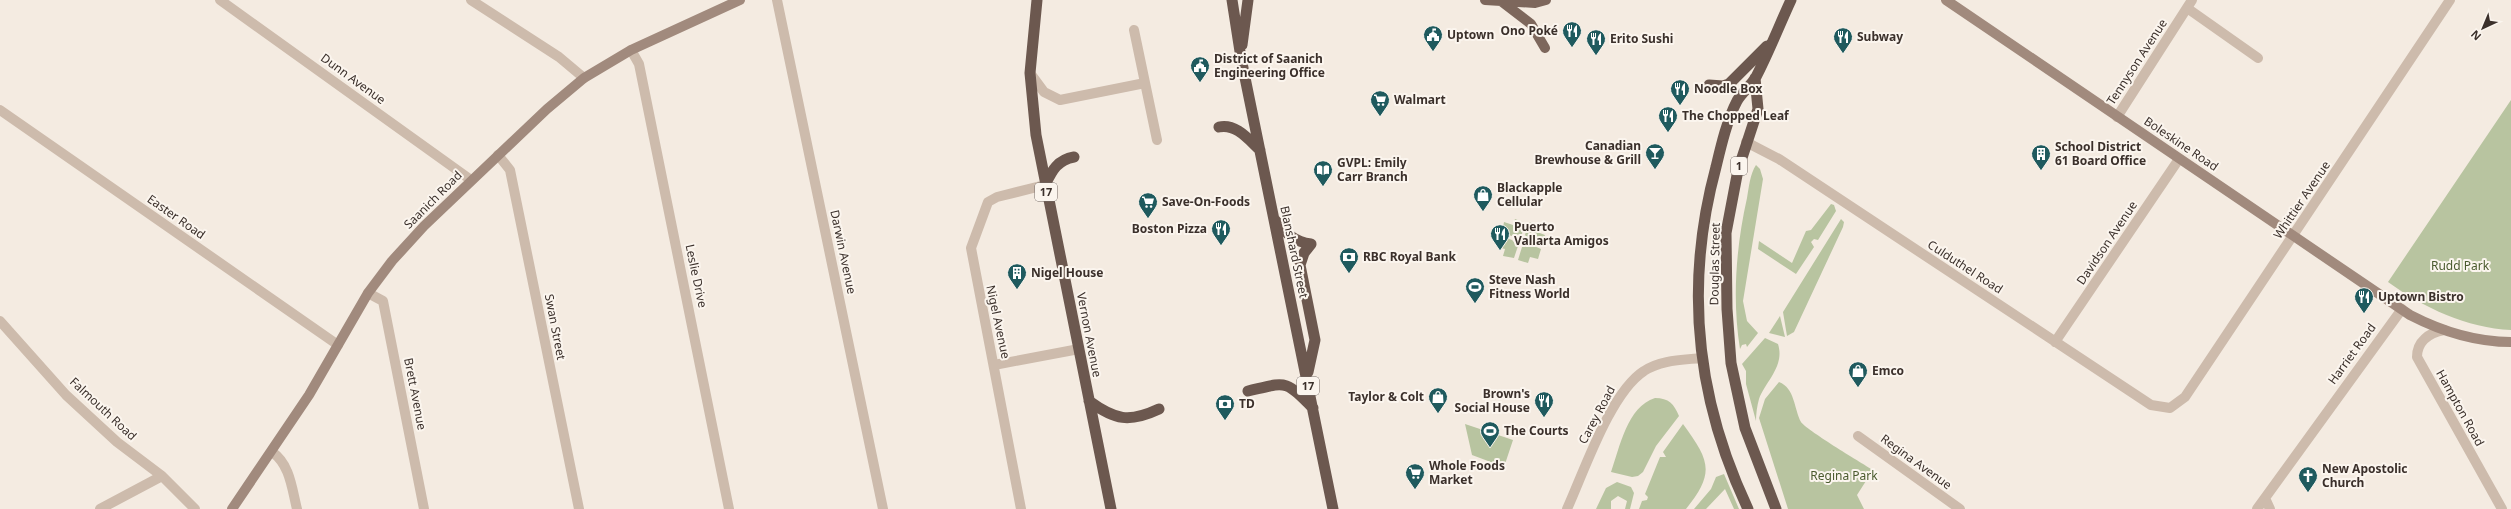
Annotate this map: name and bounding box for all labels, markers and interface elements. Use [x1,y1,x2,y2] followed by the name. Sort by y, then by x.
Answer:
[2463,8,2503,48] north arrow
[2102,15,2171,108] street label: Tennyson Avenue
[1561,20,1583,48] restaurant icon: Ono Poké
[1501,22,1558,39] place label: Ono Poké
[1422,24,1444,52] public building icon: Uptown
[1447,26,1494,43] place label: Uptown
[1832,26,1854,54] restaurant icon: Subway
[2467,27,2484,44] text: N
[1585,28,1607,56] restaurant icon: Erito Sushi
[1857,28,1903,45] place label: Subway
[1610,30,1673,47] place label: Erito Sushi
[317,49,389,108] street label: Dunn Avenue
[1214,50,1325,81] place label: District of Saanich Engineering Office
[1189,55,1211,83] public building icon: District of Saanich Engineering Office
[1669,78,1691,106] restaurant icon: Noodle Box
[1694,80,1762,97] place label: Noodle Box
[1369,89,1391,117] supermarket icon: Walmart
[1394,91,1446,108] place label: Walmart
[1657,105,1679,133] restaurant icon: The Chopped Leaf
[1682,107,1790,124] place label: The Chopped Leaf
[2141,112,2222,175] street label: Boleskine Road
[1534,137,1641,168] place label: Canadian Brewhouse & Grill
[2055,138,2146,169] place label: School District 61 Board Office
[1644,142,1666,170] bar icon: Canadian Brewhouse & Grill
[2030,143,2052,171] building icon: School District 61 Board Office
[1337,154,1408,185] place label: GVPL: Emily Carr Branch
[1731,157,1747,175] road number: 1
[2269,157,2334,242] street label: Whittier Avenue
[1312,159,1334,187] library icon: GVPL: Emily Carr Branch
[400,167,465,232] street label: Saanich Road
[1497,179,1562,210] place label: Blackapple Cellular
[1035,183,1057,201] road number: 17
[1472,184,1494,212] shop icon: Blackapple Cellular
[144,190,209,243] street label: Easter Road
[1137,191,1159,219] supermarket icon: Save-On-Foods
[1162,193,1250,210] place label: Save-On-Foods
[2072,197,2141,288] street label: Davidson Avenue
[1276,204,1313,300] street label: Blanshard Street
[826,208,861,296] street label: Darwin Avenue
[1210,218,1232,246] restaurant icon: Boston Pizza
[1514,218,1609,249] place label: Puerto Vallarta Amigos
[1132,220,1207,237] place label: Boston Pizza
[1705,222,1724,306] street label: Douglas Street
[1489,223,1511,251] restaurant icon: Puerto Vallarta Amigos
[1924,236,2006,297] street label: Culduthel Road
[681,243,712,309] street label: Leslie Drive
[1338,246,1360,274] bank icon: RBC Royal Bank
[1363,248,1457,265] place label: RBC Royal Bank
[2431,257,2490,274] park label: Rudd Park
[1006,262,1028,290] building icon: Nigel House
[1031,264,1103,281] place label: Nigel House
[1489,271,1570,302] place label: Steve Nash Fitness World
[1464,276,1486,304] sports icon: Steve Nash Fitness World
[982,284,1015,360] street label: Nigel Avenue
[2353,286,2375,314] restaurant icon: Uptown Bistro
[2378,288,2464,305] place label: Uptown Bistro
[1073,291,1106,379] street label: Vernon Avenue
[541,292,570,362] street label: Swan Street
[2324,320,2380,388] street label: Harriet Road
[400,356,431,432] street label: Brett Avenue
[1847,360,1869,388] shop icon: Emco
[1872,362,1904,379] place label: Emco
[2432,366,2489,449] street label: Hampton Road
[66,373,140,444] street label: Falmouth Road
[1297,377,1319,395] road number: 17
[1574,383,1619,447] street label: Carey Road
[1455,385,1530,416] place label: Brown's Social House
[1427,386,1449,414] shop icon: Taylor & Colt
[1348,388,1424,405] place label: Taylor & Colt
[1533,390,1555,418] restaurant icon: Brown's Social House
[1214,393,1236,421] bank icon: TD
[1239,395,1255,412] place label: TD
[1479,420,1501,448] sports icon: The Courts
[1504,422,1569,439] place label: The Courts
[1877,430,1956,493] street label: Regina Avenue
[1429,457,1505,488] place label: Whole Foods Market
[2322,460,2408,491] place label: New Apostolic Church
[1404,462,1426,490] supermarket icon: Whole Foods Market
[2297,465,2319,493] church icon: New Apostolic Church
[1810,467,1878,484] park label: Regina Park

